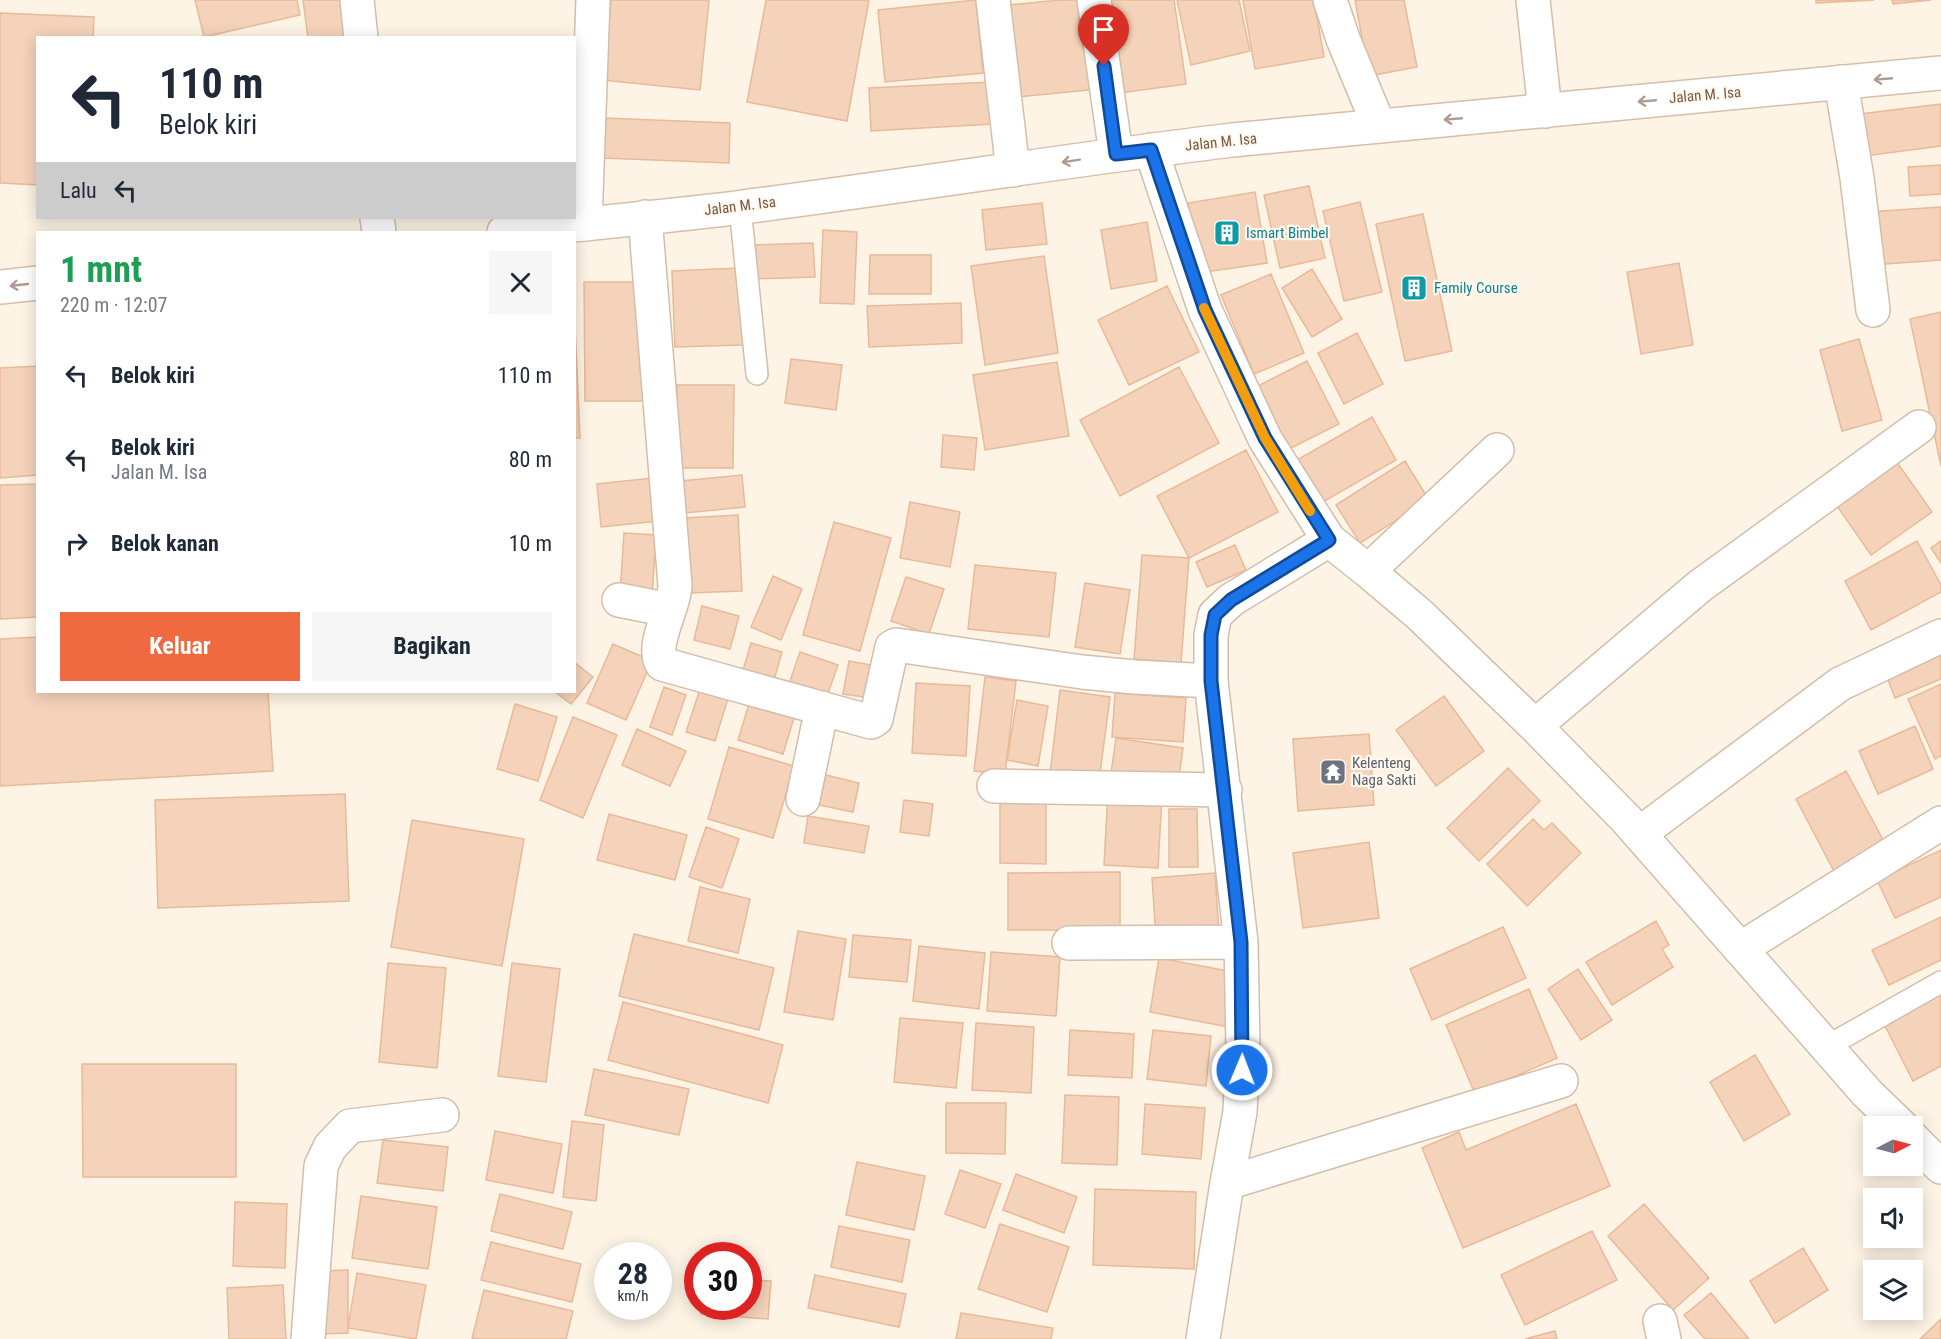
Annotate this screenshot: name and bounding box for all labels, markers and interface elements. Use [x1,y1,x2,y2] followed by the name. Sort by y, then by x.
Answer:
[1078,4,1129,66] pin
[1087,13,1120,46] icon: arrive
[159,59,264,108] text: 110 m
[60,60,138,138] icon: left
[1873,74,1893,85] one-way arrow
[1668,83,1742,107] street label: Jalan M. Isa
[1637,96,1657,107] one-way arrow
[159,109,257,141] text: Belok kiri
[1443,114,1463,125] one-way arrow
[1184,129,1258,155] street label: Jalan M. Isa
[1062,156,1081,167] one-way arrow
[109,174,142,207] icon: left
[60,178,97,203] text: Lalu
[703,193,777,219] street label: Jalan M. Isa
[1212,218,1242,248] building icon: Ismart Bimbel
[1246,224,1329,242] place label: Ismart Bimbel
[60,249,142,291] text: 1 mnt
[489,251,552,314] button: close
[1399,273,1429,303] building icon: Family Course
[1434,279,1518,297] place label: Family Course
[9,280,29,291] one-way arrow
[60,293,167,317] text: 220 m · 12:07
[60,359,93,392] icon: left
[111,363,195,388] text: Belok kiri
[498,363,552,388] text: 110 m
[111,435,195,460] text: Belok kiri
[60,443,93,476] icon: left
[509,447,552,472] text: 80 m
[111,460,207,484] text: Jalan M. Isa
[60,527,93,560] icon: right
[111,531,219,556] text: Belok kanan
[509,531,552,556] text: 10 m
[60,612,300,681] button: Keluar
[312,612,552,681] button: Bagikan
[1352,754,1416,789] place label: Kelenteng Naga Sakti
[1318,757,1348,787] temple icon: Kelenteng Naga Sakti
[1210,1038,1274,1102] position arrow
[1863,1116,1923,1176] north arrow
[1863,1116,1923,1320] map controls
[1863,1188,1923,1248] button: sound
[684,1242,762,1320] speed limit sign: 30
[618,1256,648,1291] text: 28
[1863,1260,1923,1320] button: layers
[618,1287,648,1305] text: km/h

